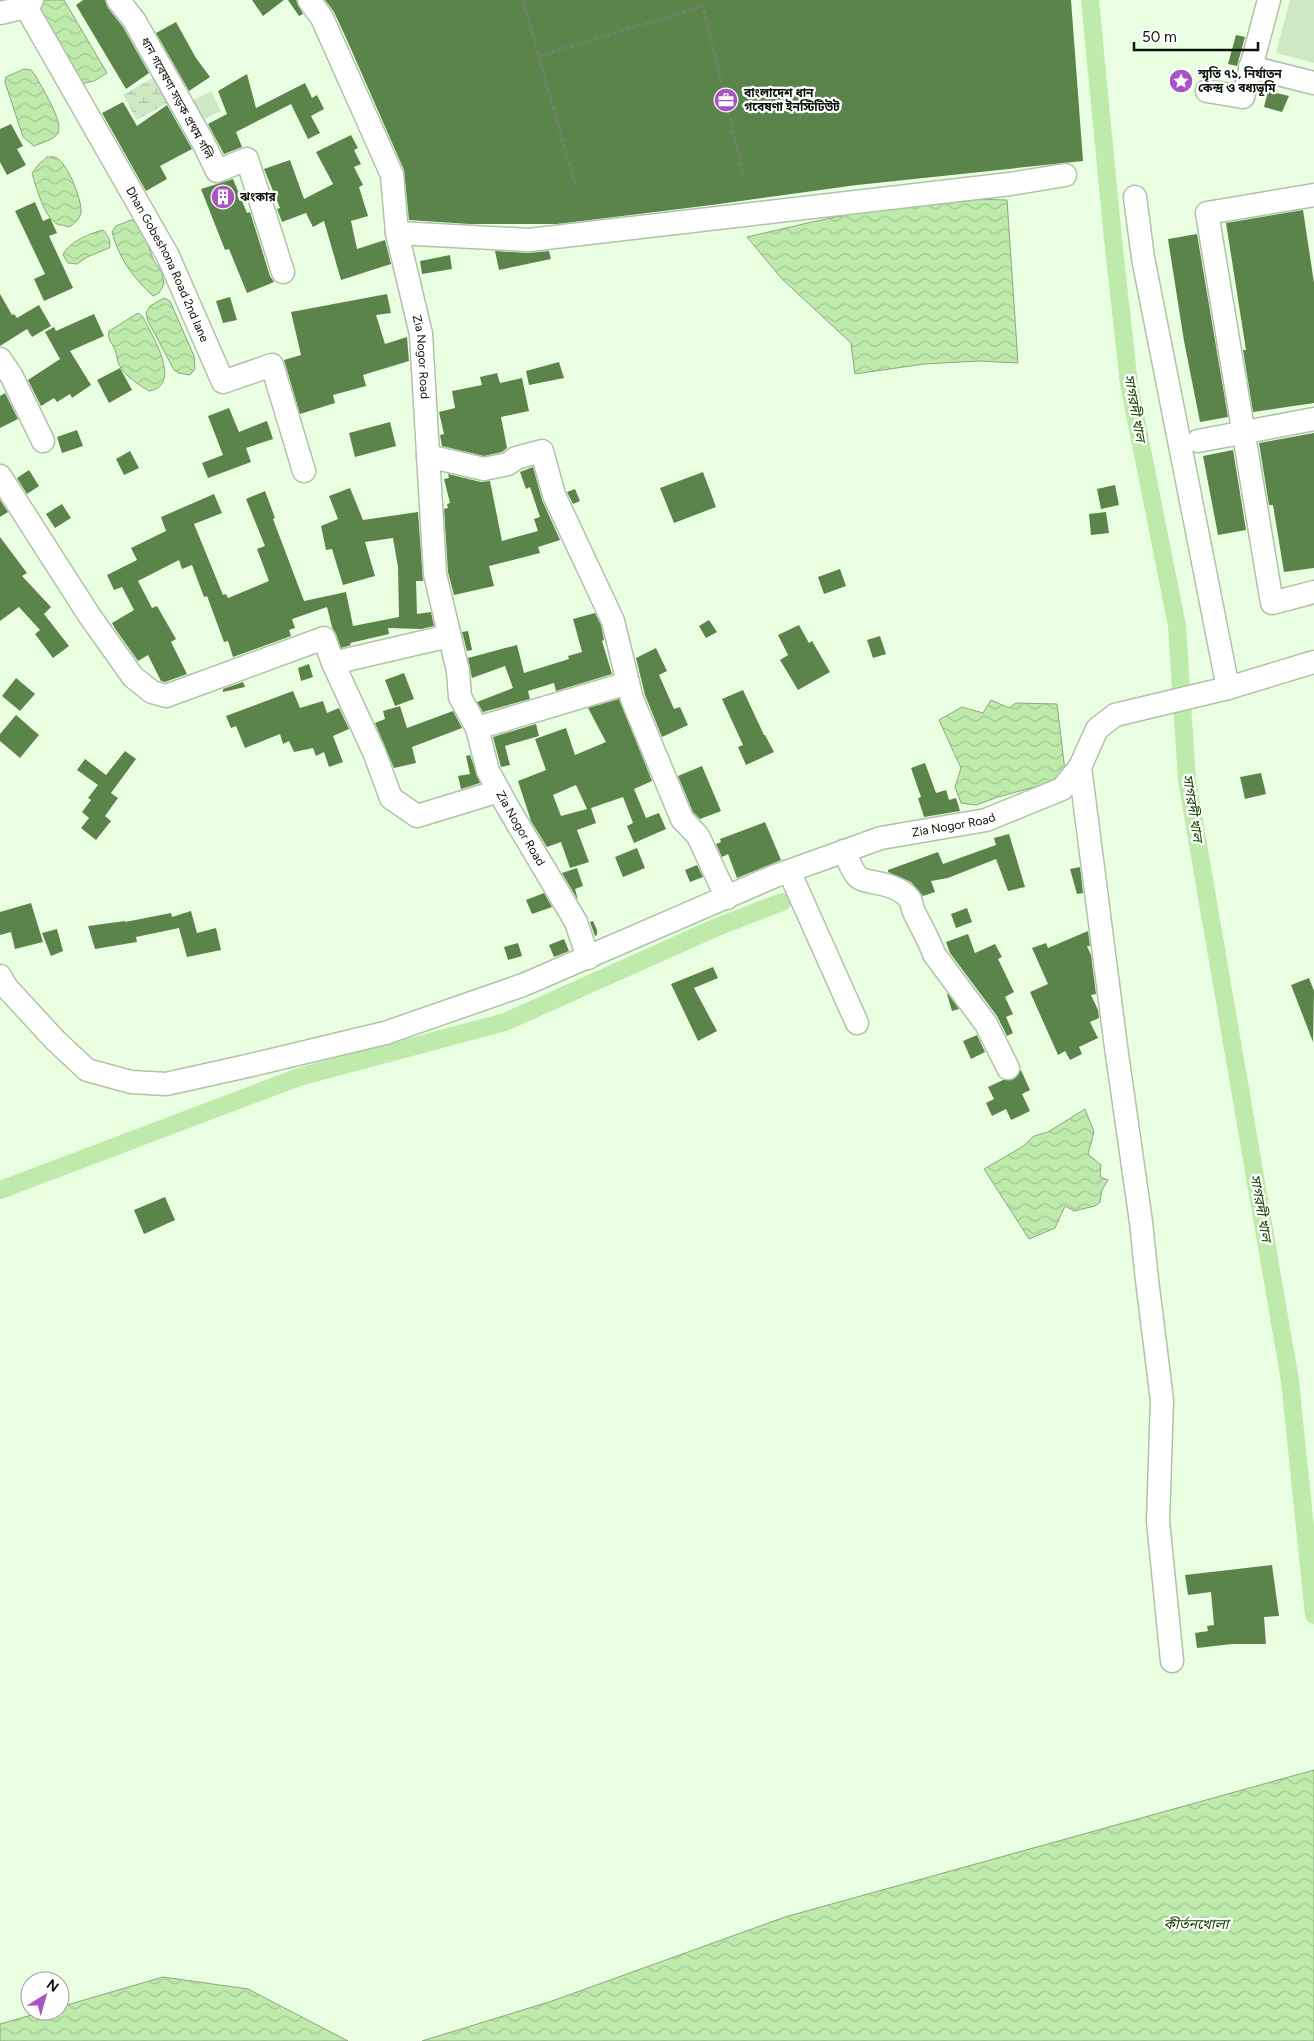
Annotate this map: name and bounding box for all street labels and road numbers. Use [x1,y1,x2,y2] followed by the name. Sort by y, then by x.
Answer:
[138,34,217,161] street label: ধান গবেষণা সড়ক প্রথম গলি
[123,184,212,345] street label: Dhan Gobeshona Road 2nd lane
[410,313,432,399] street label: Zia Nogor Road
[493,788,548,868] street label: Zia Nogor Road
[911,810,997,840] street label: Zia Nogor Road

